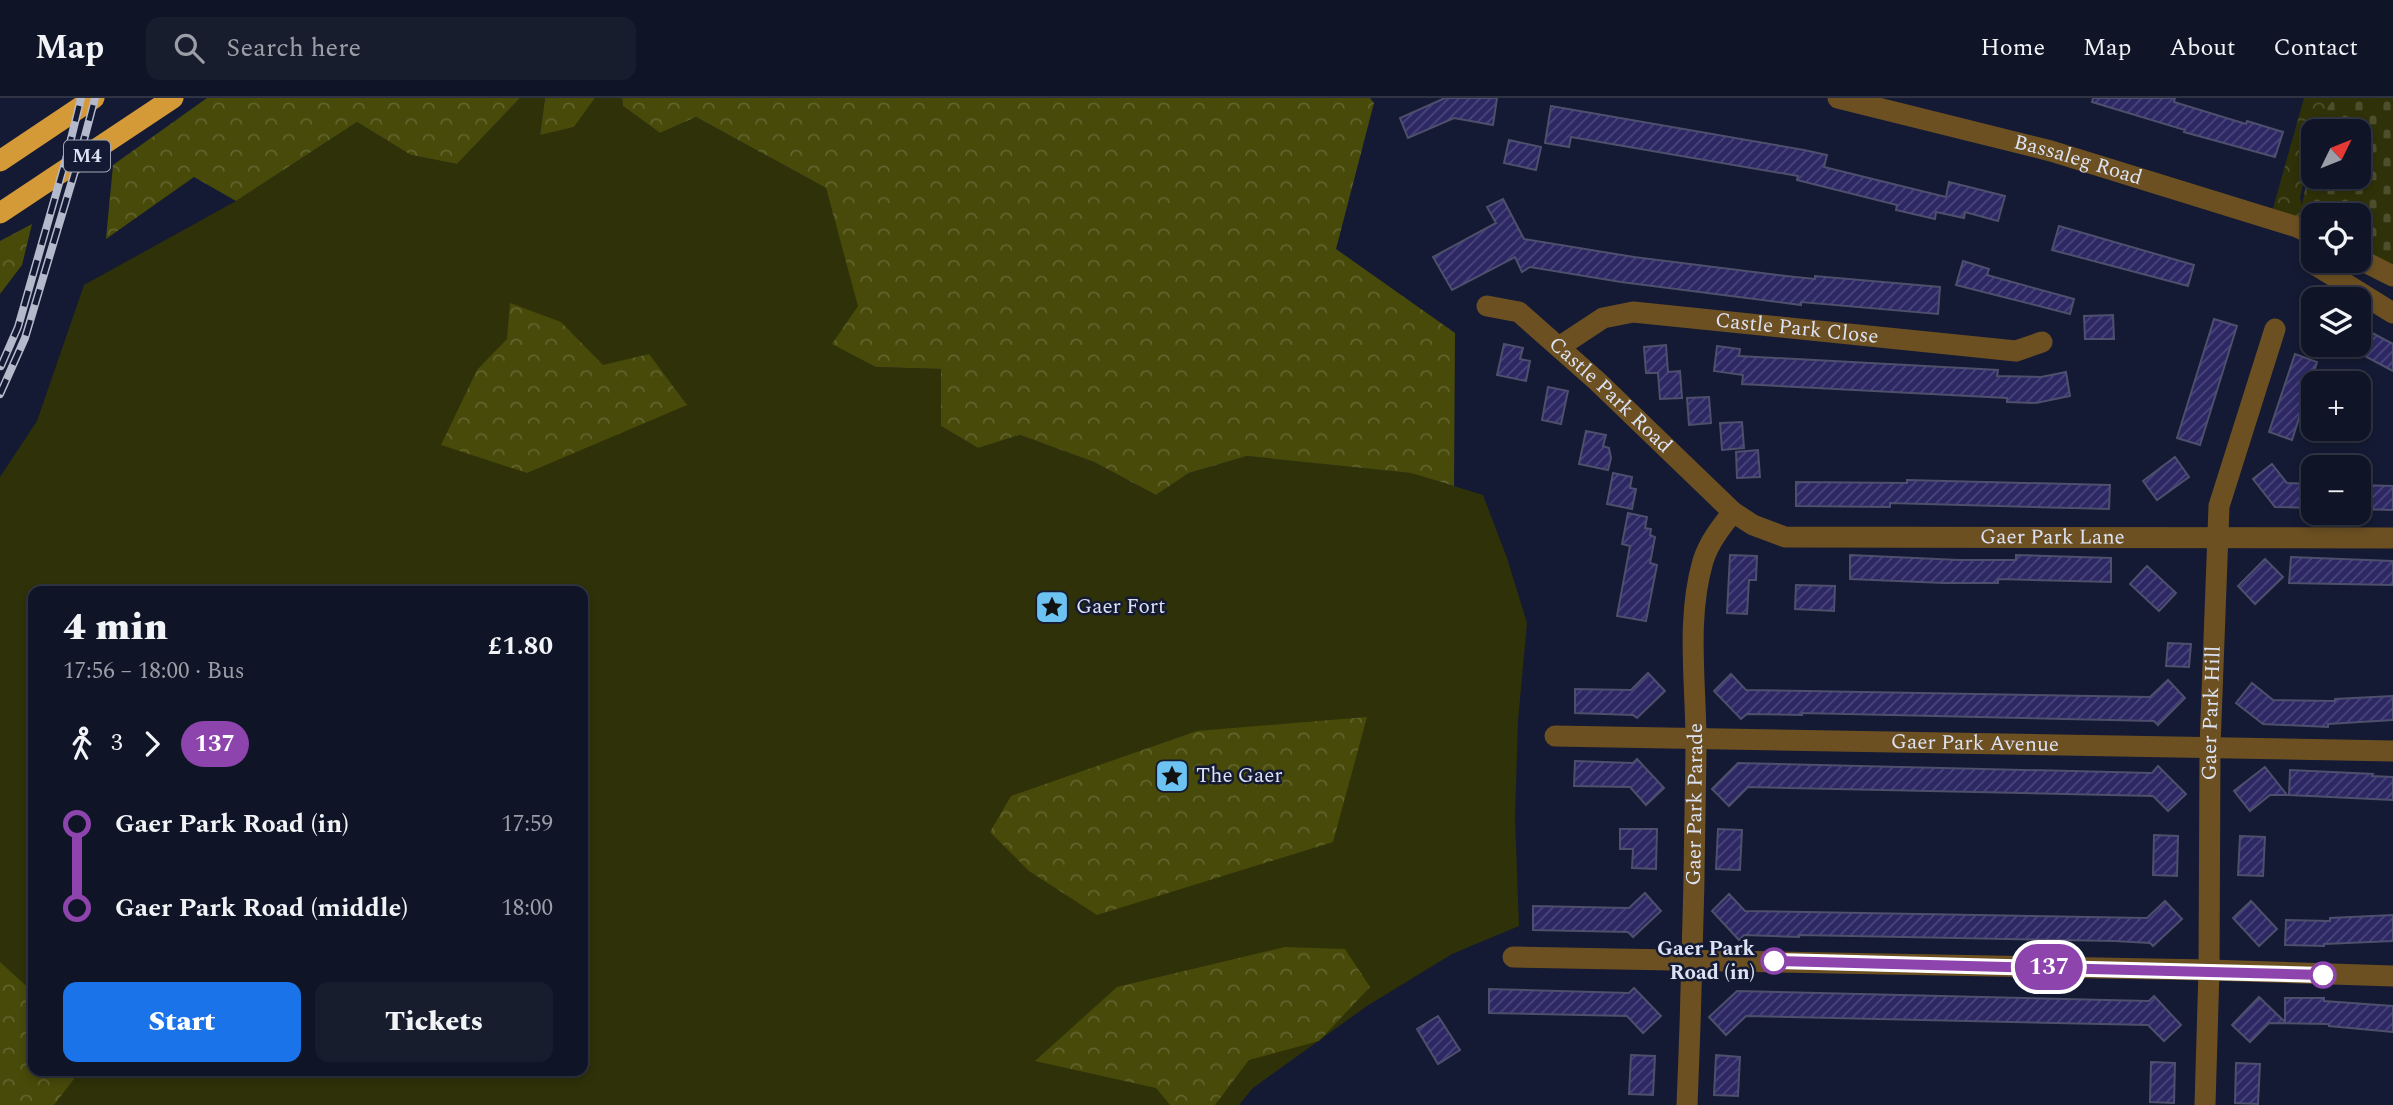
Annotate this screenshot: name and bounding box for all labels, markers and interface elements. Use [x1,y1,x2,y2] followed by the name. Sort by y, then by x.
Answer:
[146,17,636,80] search box
[35,23,104,73] text: Map
[226,28,361,68] text: Search here
[170,29,208,67] icon: search
[1980,30,2045,66] text: Home
[2083,30,2131,66] text: Map
[2169,30,2235,66] text: About
[2273,30,2358,66] text: Contact
[2301,119,2371,189] north arrow
[2301,119,2371,525] map controls
[2010,126,2146,194] street label: Bassaleg Road
[64,141,110,172] road number: M4
[2301,203,2371,273] button: locate
[2301,287,2371,357] button: layers
[1714,304,1880,353] street label: Castle Park Close
[1541,329,1679,461] street label: Castle Park Road
[2301,371,2371,441] button: +
[2301,455,2371,525] button: −
[1980,521,2125,554] street label: Gaer Park Lane
[1033,588,1071,626] place icon: Gaer Fort
[1076,591,1166,623] place label: Gaer Fort
[63,599,168,657] text: 4 min
[488,626,553,666] text: £1.80
[2194,645,2230,781] street label: Gaer Park Hill
[63,654,245,689] text: 17:56 – 18:00 · Bus
[1678,723,1712,886] street label: Gaer Park Parade
[63,725,101,763] icon: walk
[133,725,171,763] icon: forward
[111,726,123,761] text: 3
[195,726,235,762] text: 137
[1891,726,2059,761] street label: Gaer Park Avenue
[1153,757,1191,795] place icon: The Gaer
[1196,760,1283,792] place label: The Gaer
[115,804,349,844] text: Gaer Park Road (in)
[501,807,553,842] text: 17:59
[115,888,408,928] text: Gaer Park Road (middle)
[501,891,553,926] text: 18:00
[1657,933,1755,989] place label: Gaer Park Road (in)
[2009,944,2089,990] line badge: 137
[1761,948,1787,974] marker: Gaer Park Road (in)
[2029,949,2069,985] text: 137
[2310,962,2336,988] unlabelled marker
[63,982,301,1062] button: Start
[315,982,553,1062] button: Tickets

